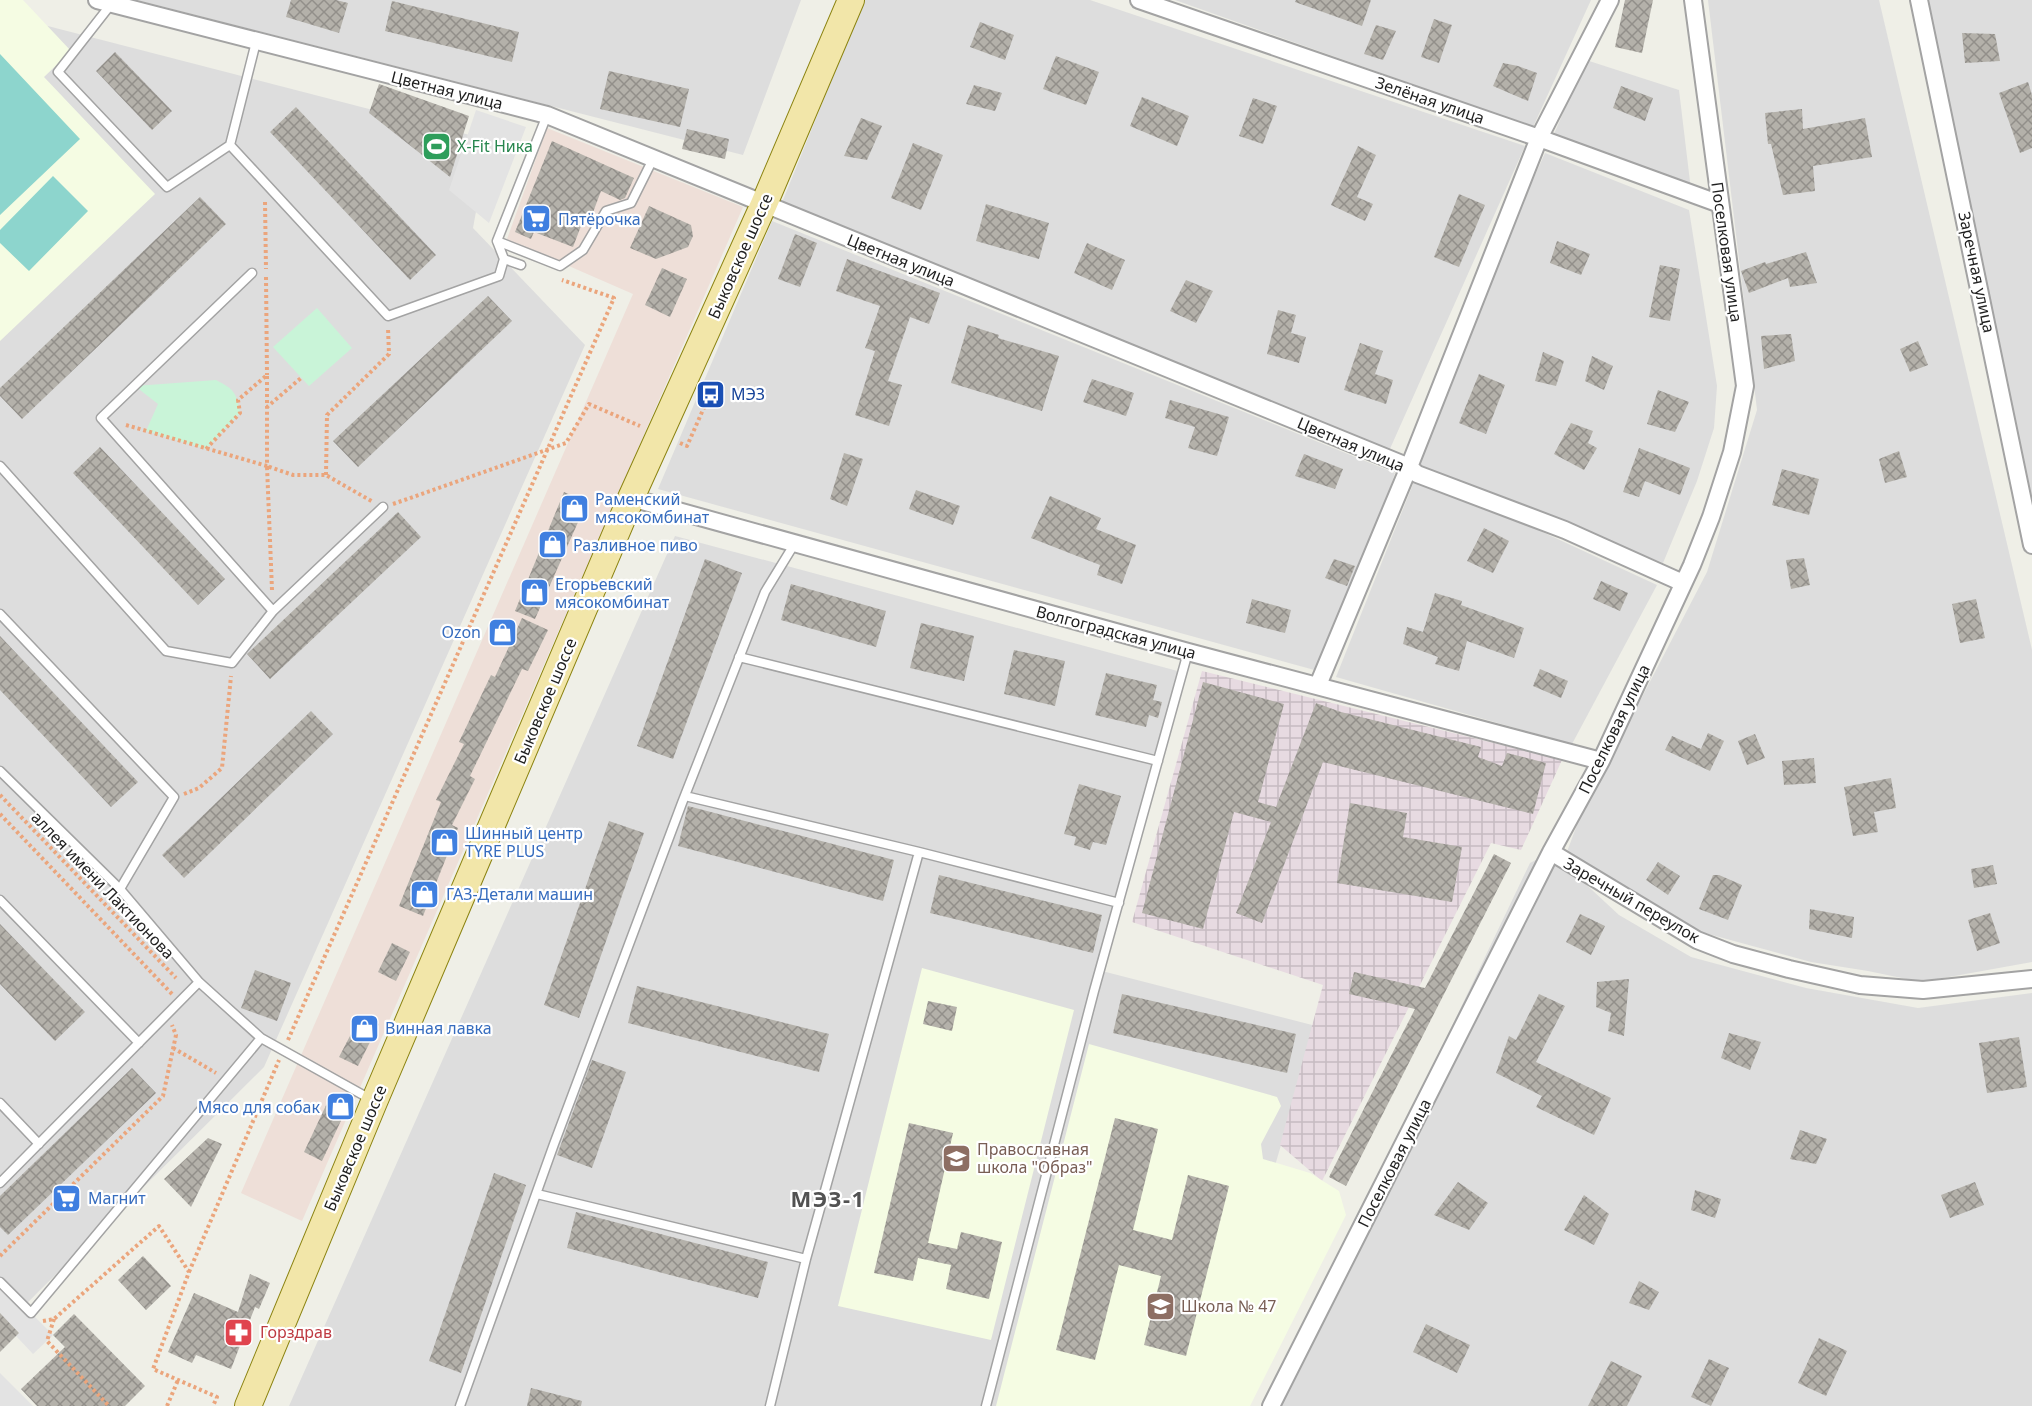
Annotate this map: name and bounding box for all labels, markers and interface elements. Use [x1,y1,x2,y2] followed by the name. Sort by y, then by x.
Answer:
[389,65,505,115] street label: Цветная улица
[1373,71,1487,129] street label: Зелёная улица
[420,130,452,162] sports icon: X-Fit Ника
[457,135,533,157] place label: X-Fit Ника
[1706,180,1748,324] street label: Поселковая улица
[702,190,778,322] street label: Быковское шоссе
[521,203,553,235] supermarket icon: Пятёрочка
[558,208,641,230] place label: Пятёрочка
[1953,209,2001,335] street label: Заречная улица
[844,228,958,292] street label: Цветная улица
[694,378,726,410] bus stop icon: МЭЗ
[731,383,765,405] place label: МЭЗ
[1294,412,1408,476] street label: Цветная улица
[595,488,710,528] place label: Раменский мясокомбинат
[558,492,590,524] shop icon: Раменский мясокомбинат
[536,529,568,561] shop icon: Разливное пиво
[573,534,698,556] place label: Разливное пиво
[555,573,670,613] place label: Егорьевский мясокомбинат
[518,577,550,609] shop icon: Егорьевский мясокомбинат
[1034,600,1198,664] street label: Волгоградская улица
[486,616,518,648] shop icon: Ozon
[441,621,481,643] place label: Ozon
[508,634,582,768] street label: Быковское шоссе
[1573,661,1655,797] street label: Поселковая улица
[27,806,179,964] street label: аллея имени Лактионова
[465,822,583,862] place label: Шинный центр TYRE PLUS
[428,826,460,858] shop icon: Шинный центр TYRE PLUS
[1560,852,1704,948] street label: Заречный переулок
[409,878,441,910] shop icon: ГАЗ-Детали машин
[446,883,593,905] place label: ГАЗ-Детали машин
[348,1012,380,1044] shop icon: Винная лавка
[385,1017,492,1039] place label: Винная лавка
[318,1081,392,1215] street label: Быковское шоссе
[325,1091,357,1123] shop icon: Мясо для собак
[1352,1095,1436,1231] street label: Поселковая улица
[198,1096,320,1118] place label: Мясо для собак
[977,1138,1093,1178] place label: Православная школа "Образ"
[940,1142,972,1174] school or university icon: Православная школа "Образ"
[51,1182,83,1214] supermarket icon: Магнит
[790,1183,866,1213] district label: МЭЗ-1
[88,1187,146,1209] place label: Магнит
[1144,1290,1176,1322] school or university icon: Школа № 47
[1181,1295,1276,1317] place label: Школа № 47
[223,1316,255,1348] pharmacy icon: Горздрав
[260,1321,332,1343] place label: Горздрав

